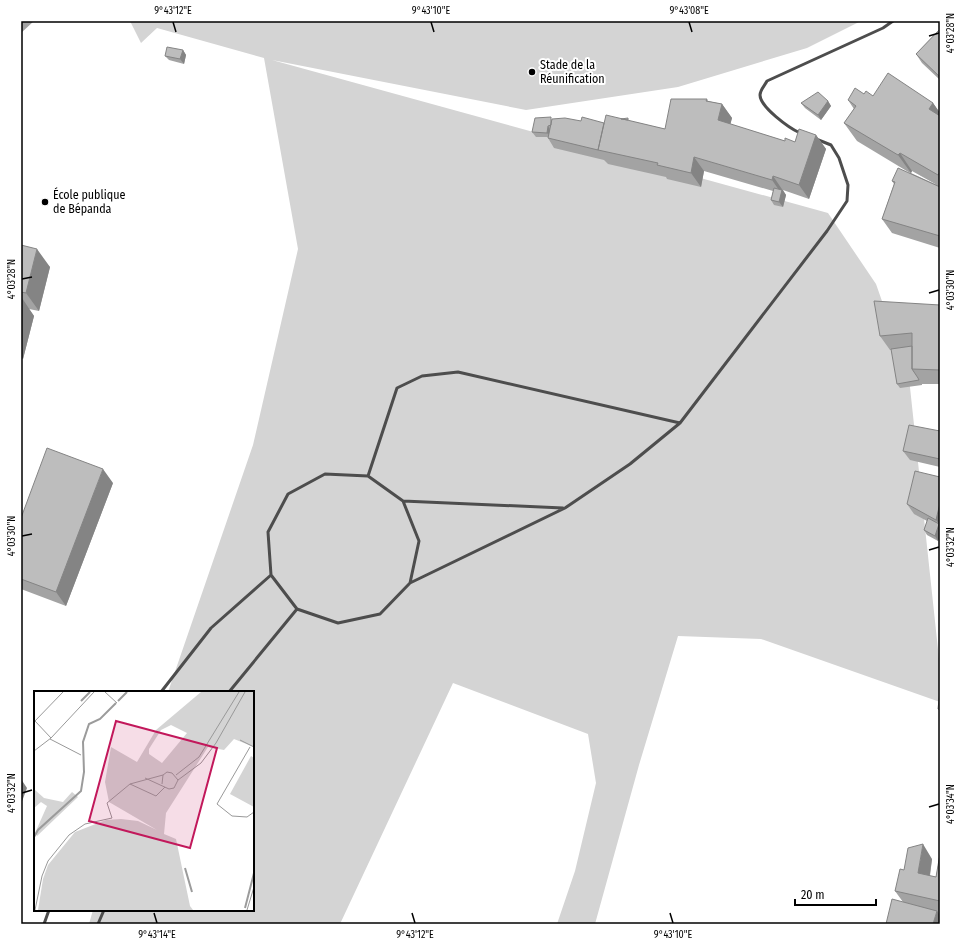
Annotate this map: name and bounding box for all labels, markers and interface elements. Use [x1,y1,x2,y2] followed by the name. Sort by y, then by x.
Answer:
[154,5,192,17] text: 9°43'12"E
[412,5,450,17] text: 9°43'10"E
[669,5,709,17] text: 9°43'08"E
[945,13,957,53] text: 4°03'28"N
[540,58,605,86] place label: Stade de la Réunification
[527,67,537,77] marker: Stade de la Réunification
[53,187,125,216] place label: École publique de Bépanda
[40,197,50,207] marker: École publique de Bépanda
[6,259,18,299] text: 4°03'28"N
[945,270,957,310] text: 4°03'30"N
[6,516,18,556] text: 4°03'30"N
[945,527,957,567] text: 4°03'32"N
[34,691,254,911] inset map
[6,773,18,813] text: 4°03'32"N
[945,784,957,824] text: 4°03'34"N
[795,881,876,907] scale bar
[801,888,825,902] text: 20 m
[138,929,176,941] text: 9°43'14"E
[396,929,434,941] text: 9°43'12"E
[654,929,692,941] text: 9°43'10"E

